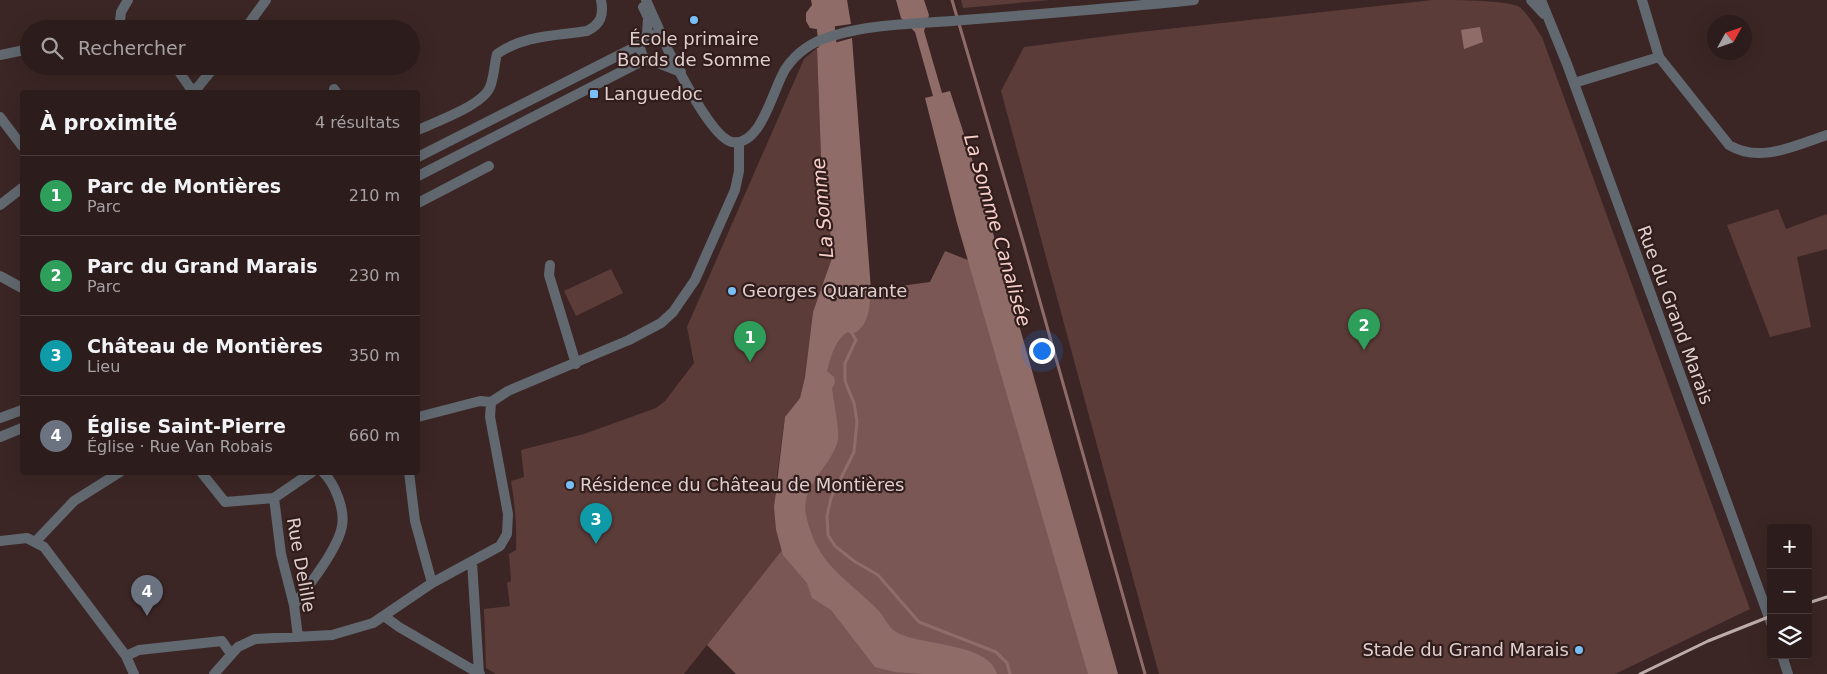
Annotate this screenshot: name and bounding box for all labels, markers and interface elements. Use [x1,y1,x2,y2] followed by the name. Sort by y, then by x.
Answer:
[688,14,700,26] marker: École primaire Bords de Somme
[1707,15,1752,60] north arrow
[20,20,420,75] search box
[617,28,771,70] place label: École primaire Bords de Somme
[38,34,66,62] icon: search
[78,37,186,59] text: Rechercher
[604,83,703,104] place label: Languedoc
[588,88,600,100] marker: Languedoc
[40,111,177,135] text: À proximité
[315,113,400,132] text: 4 résultats
[960,131,1036,329] water label: La Somme Canalisée
[807,157,837,259] water label: La Somme
[87,175,281,197] text: Parc de Montières
[50,186,62,205] text: 1
[349,186,400,205] text: 210 m
[87,197,121,216] text: Parc
[1633,223,1718,407] street label: Rue du Grand Marais
[87,255,318,277] text: Parc du Grand Marais
[50,266,62,285] text: 2
[349,266,400,285] text: 230 m
[87,277,121,296] text: Parc
[742,280,907,301] place label: Georges Quarante
[726,285,738,297] marker: Georges Quarante
[1348,309,1380,350] pin: 2
[734,321,766,362] pin: 1
[87,335,323,357] text: Château de Montières
[1029,338,1055,364] your location
[50,346,62,365] text: 3
[349,346,400,365] text: 350 m
[87,357,120,376] text: Lieu
[87,415,286,437] text: Église Saint-Pierre
[50,426,62,445] text: 4
[349,426,400,445] text: 660 m
[87,437,273,456] text: Église · Rue Van Robais
[580,474,904,495] place label: Résidence du Château de Montières
[564,479,576,491] marker: Résidence du Château de Montières
[580,503,612,544] pin: 3
[283,516,320,614] street label: Rue Delille
[1767,524,1812,659] map controls
[1767,524,1812,569] button: +
[1767,569,1812,614] button: −
[131,575,163,616] pin: 4
[1767,614,1812,659] button: layers
[1362,639,1569,660] place label: Stade du Grand Marais
[1573,644,1585,656] marker: Stade du Grand Marais

